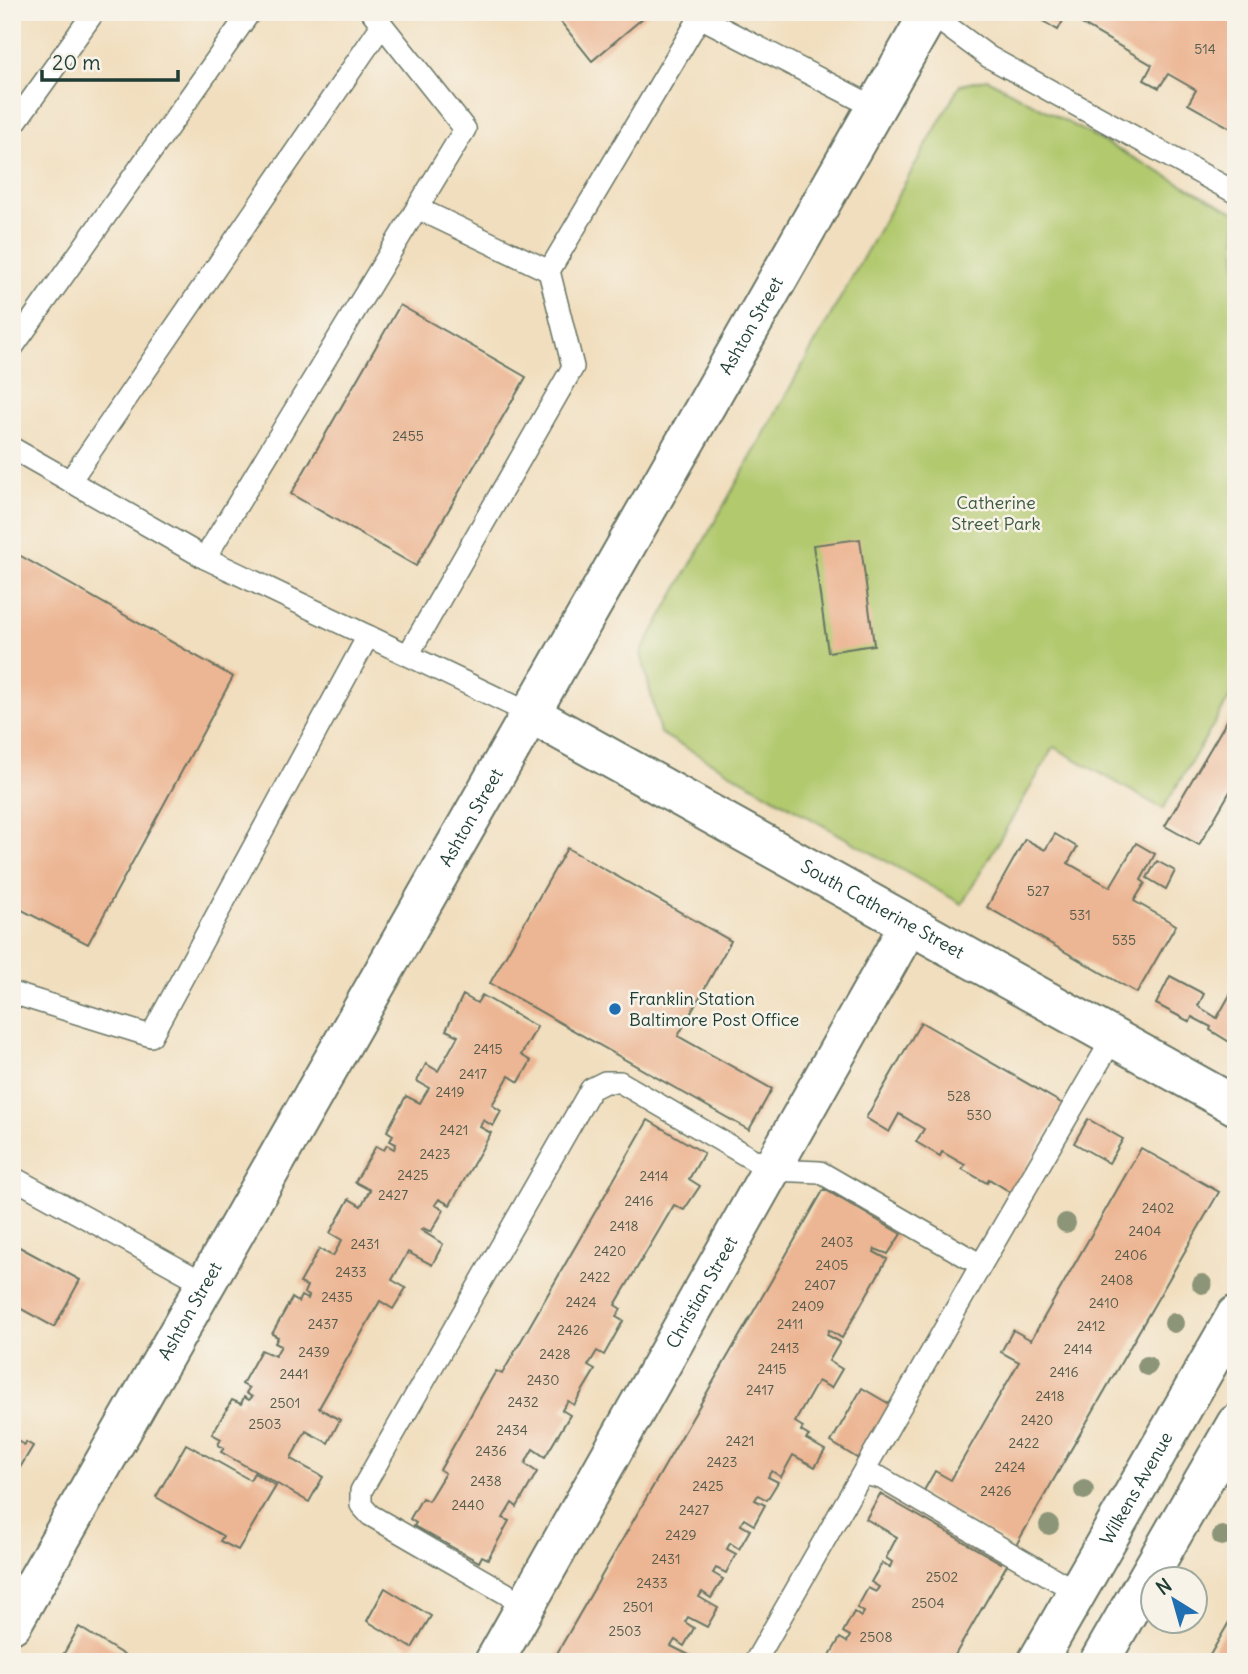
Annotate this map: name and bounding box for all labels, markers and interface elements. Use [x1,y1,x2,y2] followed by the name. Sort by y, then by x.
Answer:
[42,38,178,82] scale bar
[1194,40,1216,58] house number: 514
[52,49,101,76] text: 20 m
[714,272,788,379] street label: Ashton Street
[392,427,424,445] house number: 2455
[951,491,1041,535] park label: Catherine Street Park
[434,764,508,870] street label: Ashton Street
[797,854,968,964] street label: South Catherine Street
[1027,882,1049,900] house number: 527
[1069,906,1091,924] house number: 531
[1112,931,1136,949] house number: 535
[629,987,799,1031] place label: Franklin Station Baltimore Post Office
[607,1001,623,1017] marker: Franklin Station Baltimore Post Office
[473,1040,503,1058] house number: 2415
[459,1065,487,1083] house number: 2417
[435,1083,465,1101] house number: 2419
[947,1087,971,1105] house number: 528
[966,1106,992,1124] house number: 530
[440,1121,468,1139] house number: 2421
[419,1145,451,1163] house number: 2423
[397,1166,429,1184] house number: 2425
[639,1167,669,1185] house number: 2414
[378,1186,408,1204] house number: 2427
[624,1192,654,1210] house number: 2416
[1142,1199,1175,1217] house number: 2402
[609,1217,639,1235] house number: 2418
[1129,1222,1161,1240] house number: 2404
[661,1232,742,1352] street label: Christian Street
[821,1233,853,1251] house number: 2403
[351,1235,379,1253] house number: 2431
[594,1242,626,1260] house number: 2420
[1115,1246,1147,1264] house number: 2406
[816,1256,848,1274] house number: 2405
[153,1258,227,1364] street label: Ashton Street
[335,1263,367,1281] house number: 2433
[580,1268,611,1286] house number: 2422
[1101,1271,1133,1289] house number: 2408
[804,1276,836,1294] house number: 2407
[321,1288,353,1306] house number: 2435
[565,1293,597,1311] house number: 2424
[1089,1294,1119,1312] house number: 2410
[792,1297,824,1315] house number: 2409
[308,1315,338,1333] house number: 2437
[777,1315,803,1333] house number: 2411
[1077,1317,1106,1335] house number: 2412
[557,1321,589,1339] house number: 2426
[771,1339,799,1357] house number: 2413
[1063,1340,1093,1358] house number: 2414
[298,1343,330,1361] house number: 2439
[539,1345,571,1363] house number: 2428
[757,1360,787,1378] house number: 2415
[1049,1363,1079,1381] house number: 2416
[279,1365,309,1383] house number: 2441
[527,1371,559,1389] house number: 2430
[746,1381,774,1399] house number: 2417
[1035,1387,1065,1405] house number: 2418
[507,1393,539,1411] house number: 2432
[270,1394,300,1412] house number: 2501
[1021,1411,1053,1429] house number: 2420
[249,1415,281,1433] house number: 2503
[496,1421,528,1439] house number: 2434
[1095,1428,1178,1549] street label: Wilkens Avenue
[726,1432,754,1450] house number: 2421
[1009,1434,1040,1452] house number: 2422
[475,1442,507,1460] house number: 2436
[706,1453,738,1471] house number: 2423
[994,1458,1026,1476] house number: 2424
[470,1472,502,1490] house number: 2438
[692,1477,724,1495] house number: 2425
[980,1482,1012,1500] house number: 2426
[452,1496,484,1514] house number: 2440
[679,1501,709,1519] house number: 2427
[665,1526,697,1544] house number: 2429
[652,1550,680,1568] house number: 2431
[1140,1566,1210,1636] north arrow
[926,1568,959,1586] house number: 2502
[1151,1573,1176,1600] text: N
[636,1574,668,1592] house number: 2433
[911,1594,945,1612] house number: 2504
[623,1598,653,1616] house number: 2501
[609,1622,641,1640] house number: 2503
[860,1628,893,1646] house number: 2508

